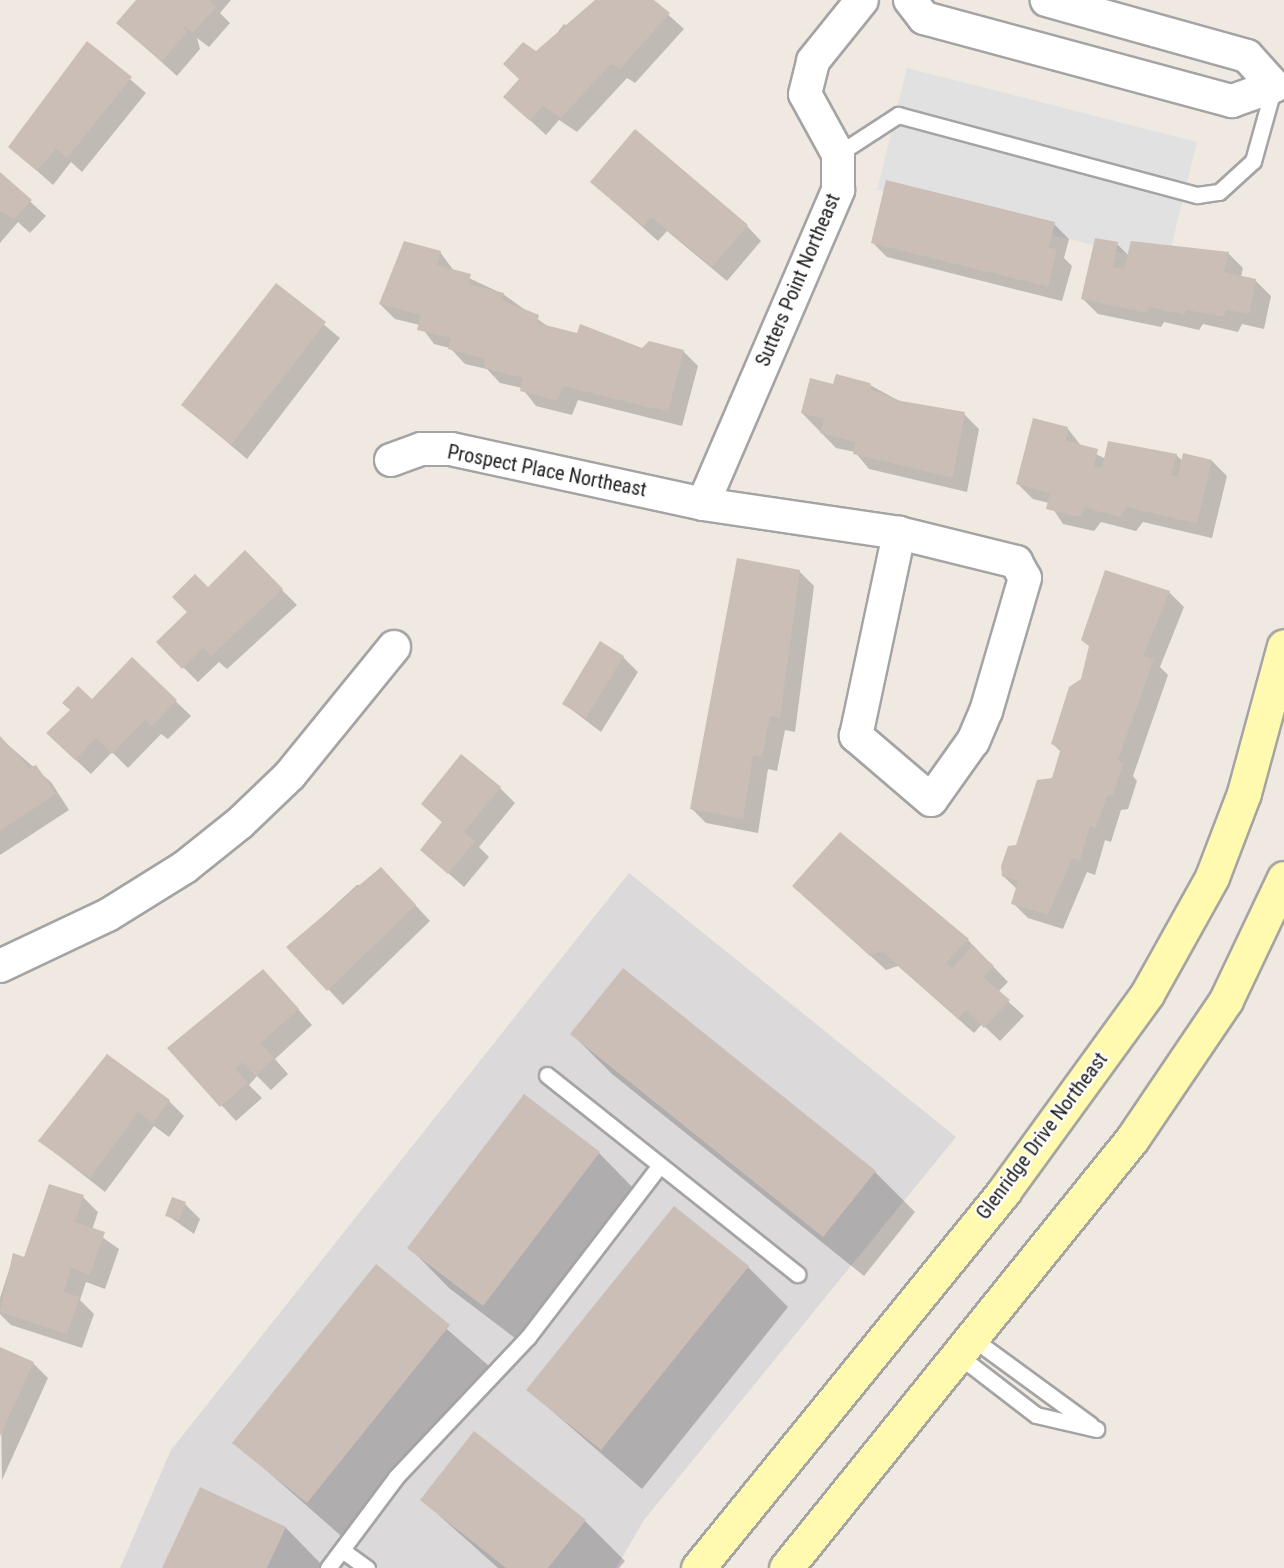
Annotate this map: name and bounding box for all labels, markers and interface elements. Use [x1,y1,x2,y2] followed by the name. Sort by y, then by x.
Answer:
[751,190,845,370] street label: Sutters Point Northeast
[445,440,649,502] street label: Prospect Place Northeast
[971,1048,1113,1224] street label: Glenridge Drive Northeast

